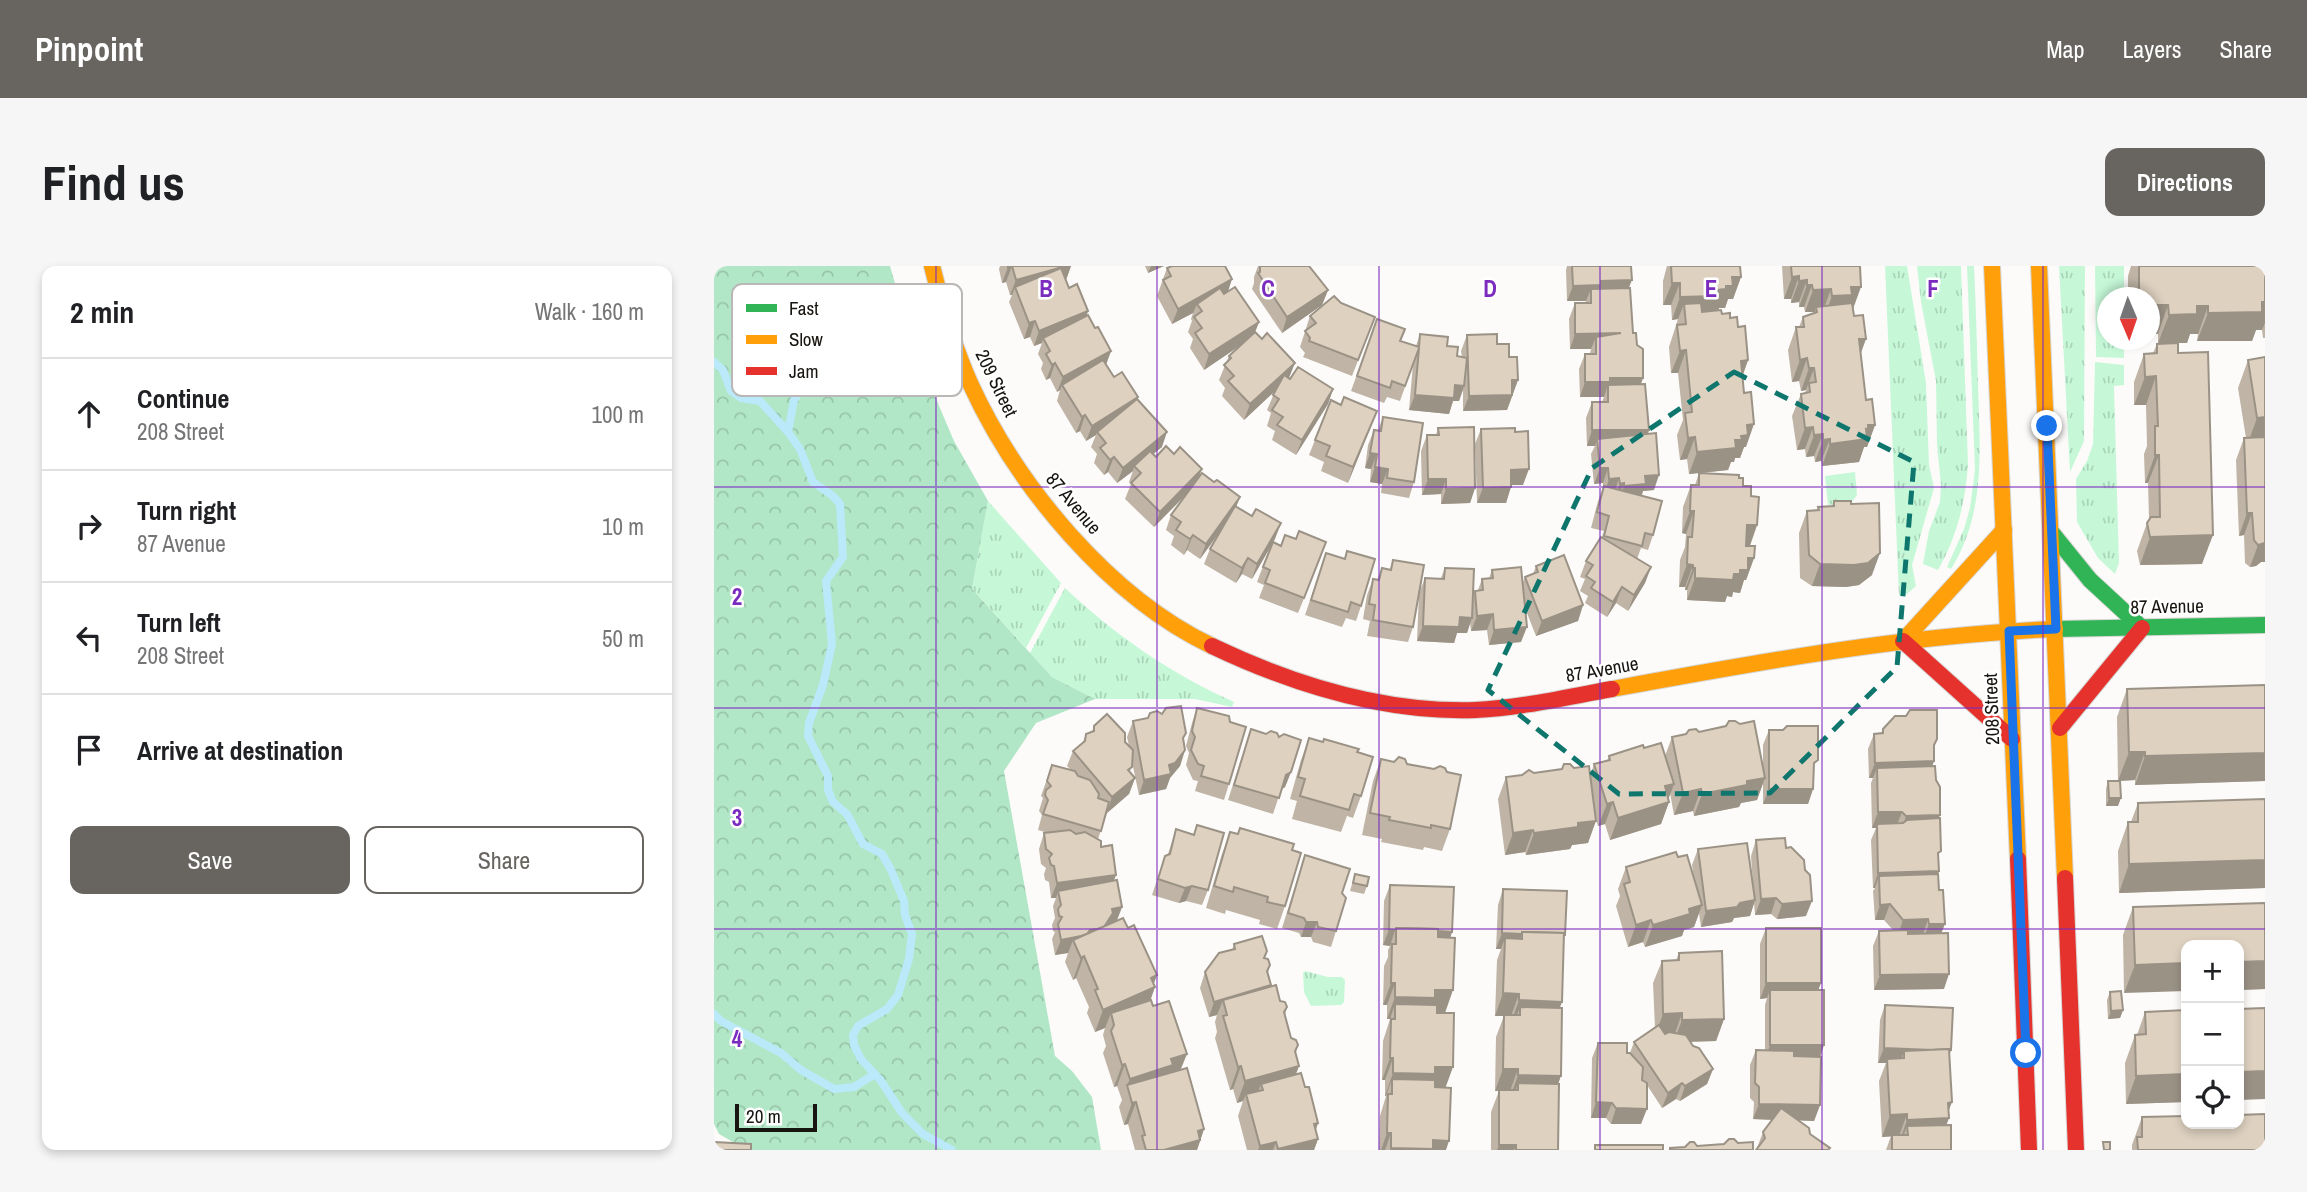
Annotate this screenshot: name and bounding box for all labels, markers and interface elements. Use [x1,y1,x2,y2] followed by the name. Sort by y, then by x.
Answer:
[35,27,143,71] text: Pinpoint
[2046,33,2084,65] text: Map
[2122,33,2181,65] text: Layers
[2219,33,2272,65] text: Share
[2105,148,2265,216] button: Directions
[42,149,185,215] text: Find us
[1039,273,1053,304] text: B
[1261,273,1275,304] text: C
[1483,273,1497,304] text: D
[1705,273,1717,304] text: E
[1927,273,1939,304] text: F
[732,284,962,396] legend
[2097,287,2160,350] north arrow
[70,292,134,332] text: 2 min
[789,295,819,321] text: Fast
[535,296,644,327] text: Walk · 160 m
[789,326,824,352] text: Slow
[970,345,1025,422] street label: 209 Street
[789,358,818,384] text: Jam
[137,381,229,416] text: Continue
[70,395,108,433] icon: ahead
[592,399,644,430] text: 100 m
[2031,410,2062,441] route end
[137,416,224,447] text: 208 Street
[1040,467,1108,539] street label: 87 Avenue
[137,493,236,528] text: Turn right
[70,507,108,545] icon: right
[602,511,644,542] text: 10 m
[137,528,226,559] text: 87 Avenue
[732,581,742,612] text: 2
[2130,592,2204,620] street label: 87 Avenue
[137,605,221,640] text: Turn left
[70,619,108,657] icon: left
[602,623,644,654] text: 50 m
[137,640,224,671] text: 208 Street
[1564,650,1640,688] street label: 87 Avenue
[1977,672,2005,745] street label: 208 Street
[70,731,108,769] icon: arrive
[137,733,343,768] text: Arrive at destination
[732,802,742,833] text: 3
[70,826,350,894] button: Save
[364,826,644,894] button: Share
[2181,940,2244,1129] map controls
[2181,940,2244,1003] button: +
[2181,1003,2244,1066] button: −
[732,1023,743,1054] text: 4
[2010,1037,2041,1068] route start
[2181,1066,2244,1129] button: locate
[735,1101,817,1133] scale bar
[746,1103,781,1129] text: 20 m

